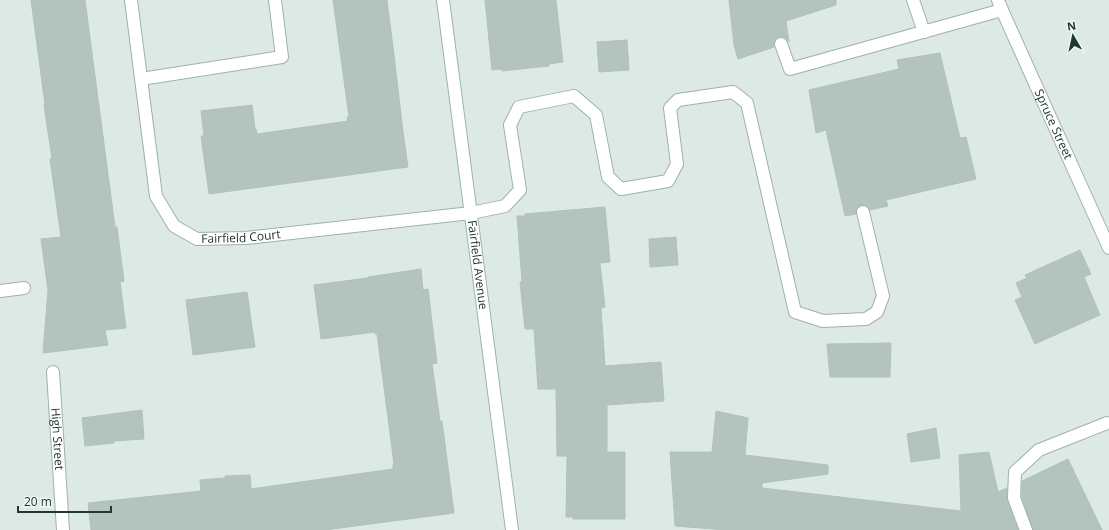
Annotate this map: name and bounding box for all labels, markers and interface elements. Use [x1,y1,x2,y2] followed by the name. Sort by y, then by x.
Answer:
[1053,16,1093,56] north arrow
[1066,18,1077,34] text: N
[1031,86,1077,162] street label: Spruce Street
[464,219,492,311] street label: Fairfield Avenue
[201,225,281,247] street label: Fairfield Court
[47,407,68,471] street label: High Street
[18,488,111,514] scale bar
[24,493,52,510] text: 20 m

